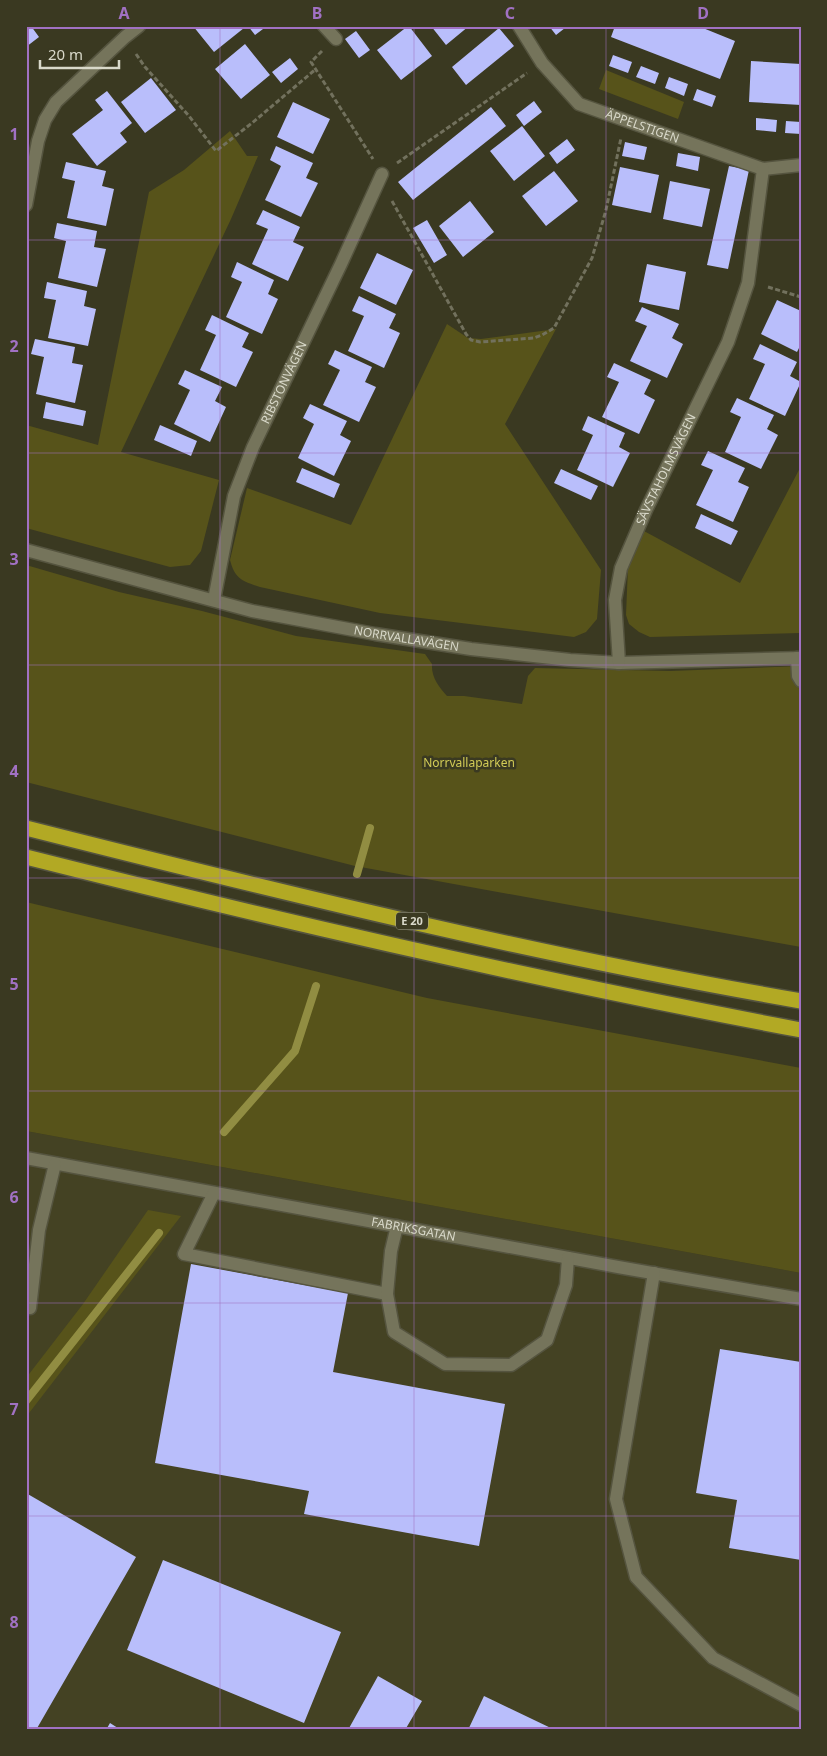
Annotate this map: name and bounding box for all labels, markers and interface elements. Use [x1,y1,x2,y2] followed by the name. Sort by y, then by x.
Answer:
[118,2,130,24] text: A
[312,2,322,24] text: B
[505,2,515,24] text: C
[697,2,709,24] text: D
[40,38,119,70] scale bar
[48,44,83,64] text: 20 m
[603,105,682,147] street label: ÄPPELSTIGEN
[9,123,19,145] text: 1
[9,335,19,357] text: 2
[256,338,311,426] street label: RIBSTONVÄGEN
[631,411,700,528] street label: SÄVSTAHOLMSVÄGEN
[9,548,19,570] text: 3
[352,621,460,655] street label: NORRVALLAVÄGEN
[423,754,515,771] park label: Norrvallaparken
[9,760,19,782] text: 4
[396,912,428,929] road number: E 20
[9,973,19,995] text: 5
[9,1186,19,1208] text: 6
[370,1213,457,1245] street label: FABRIKSGATAN
[9,1398,19,1420] text: 7
[9,1611,19,1633] text: 8

